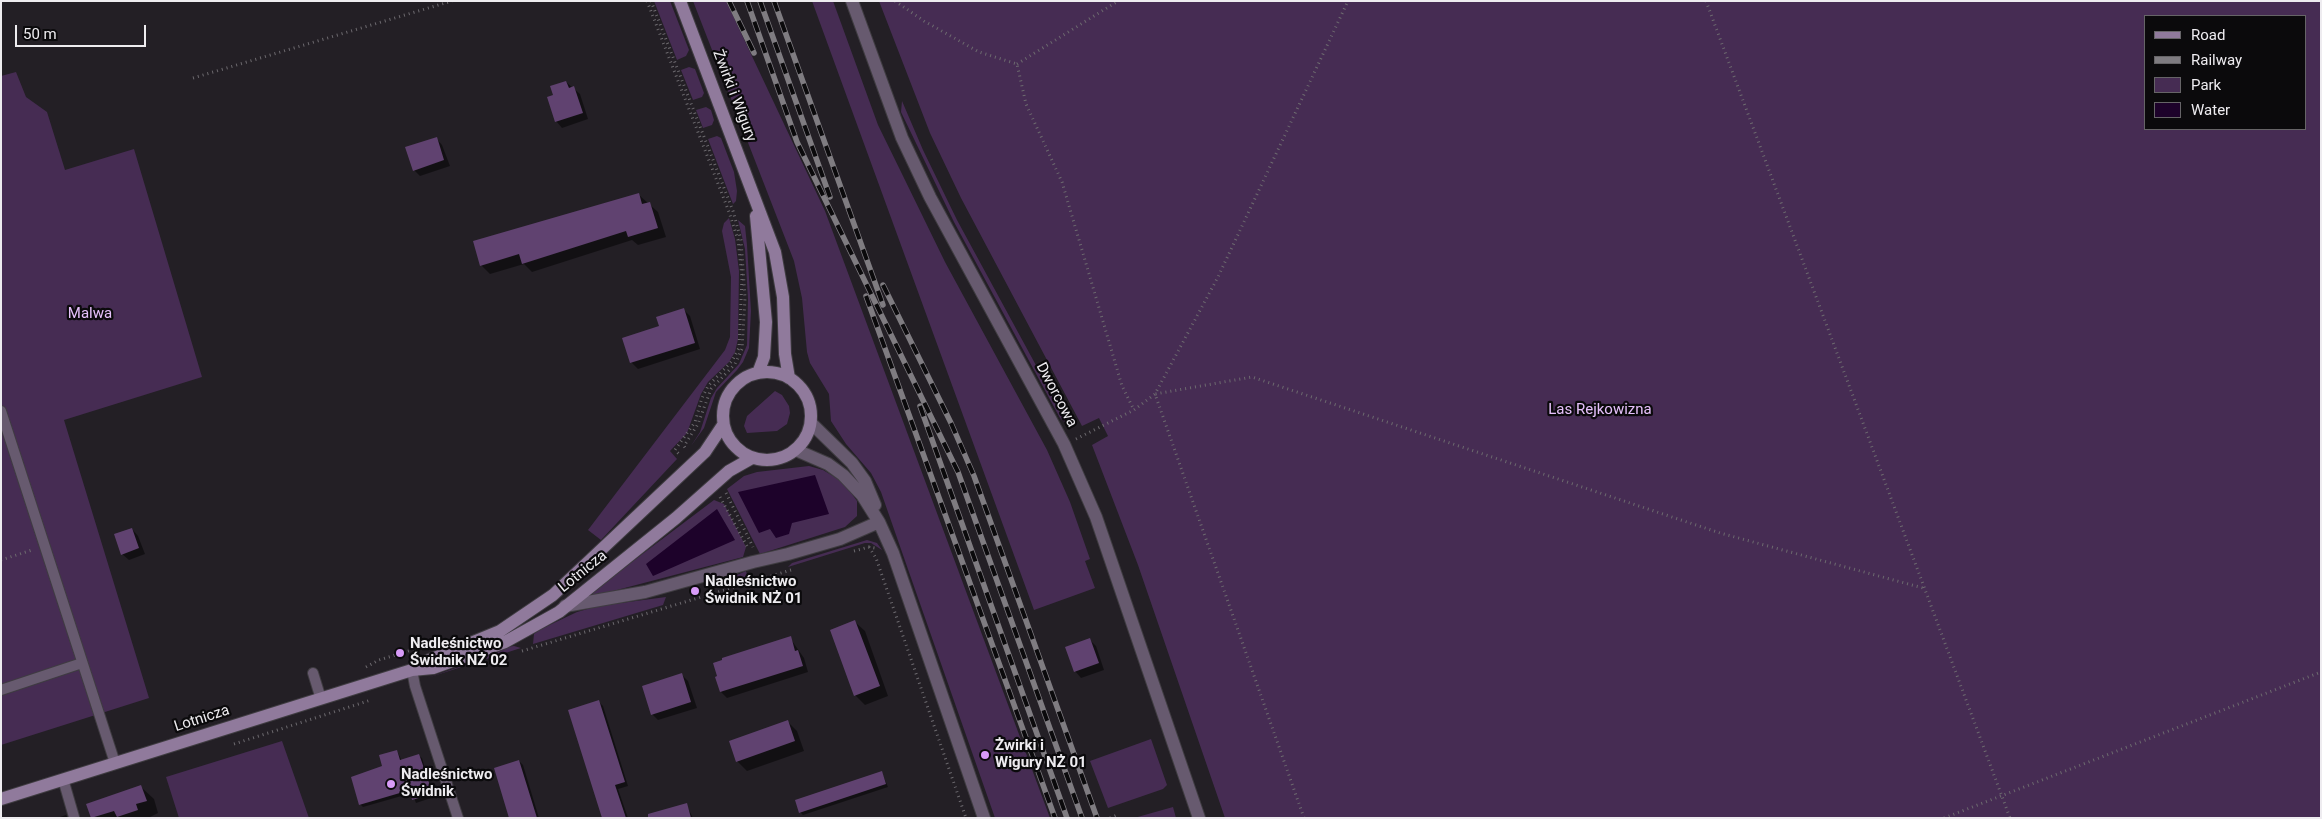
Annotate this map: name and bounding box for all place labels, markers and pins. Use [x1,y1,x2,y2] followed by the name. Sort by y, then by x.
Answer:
[705,573,802,608] place label: Nadleśnictwo Świdnik NŻ 01
[689,585,701,597] marker: Nadleśnictwo Świdnik NŻ 01
[410,635,507,670] place label: Nadleśnictwo Świdnik NŻ 02
[394,647,406,659] marker: Nadleśnictwo Świdnik NŻ 02
[995,737,1087,772] place label: Żwirki i Wigury NŻ 01
[979,749,991,761] marker: Żwirki i Wigury NŻ 01
[401,766,493,801] place label: Nadleśnictwo Świdnik
[385,778,397,790] marker: Nadleśnictwo Świdnik

